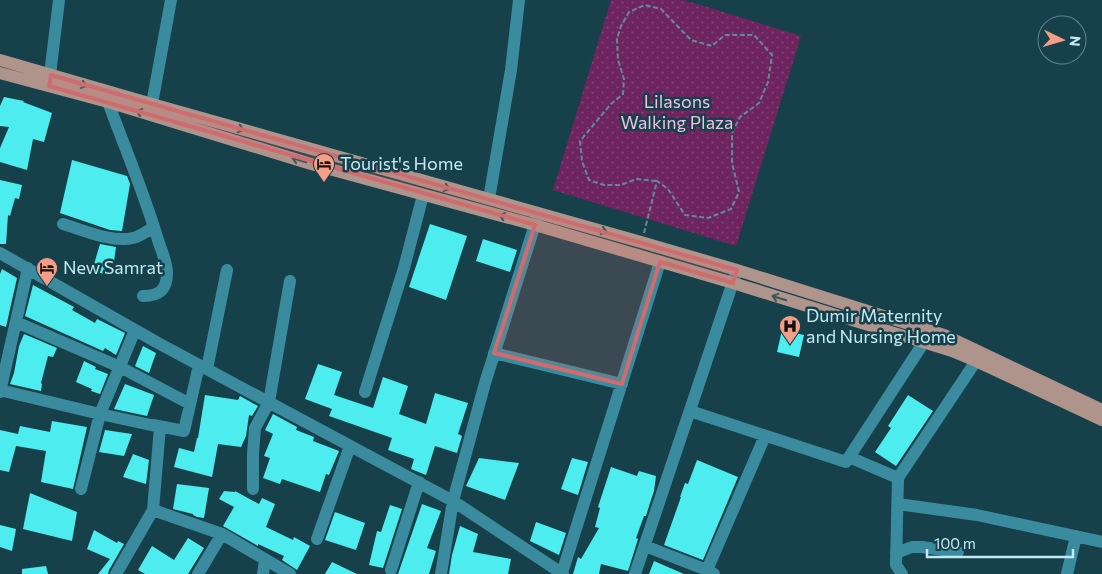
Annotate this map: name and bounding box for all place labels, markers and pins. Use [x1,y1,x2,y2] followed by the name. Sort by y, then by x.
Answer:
[312,152,336,183] hotel icon: Tourist's Home
[340,152,463,174] place label: Tourist's Home
[35,256,59,287] hotel icon: New Samrat
[63,256,163,278] place label: New Samrat
[806,304,956,347] place label: Dumir Maternity and Nursing Home
[778,314,802,345] hospital icon: Dumir Maternity and Nursing Home

